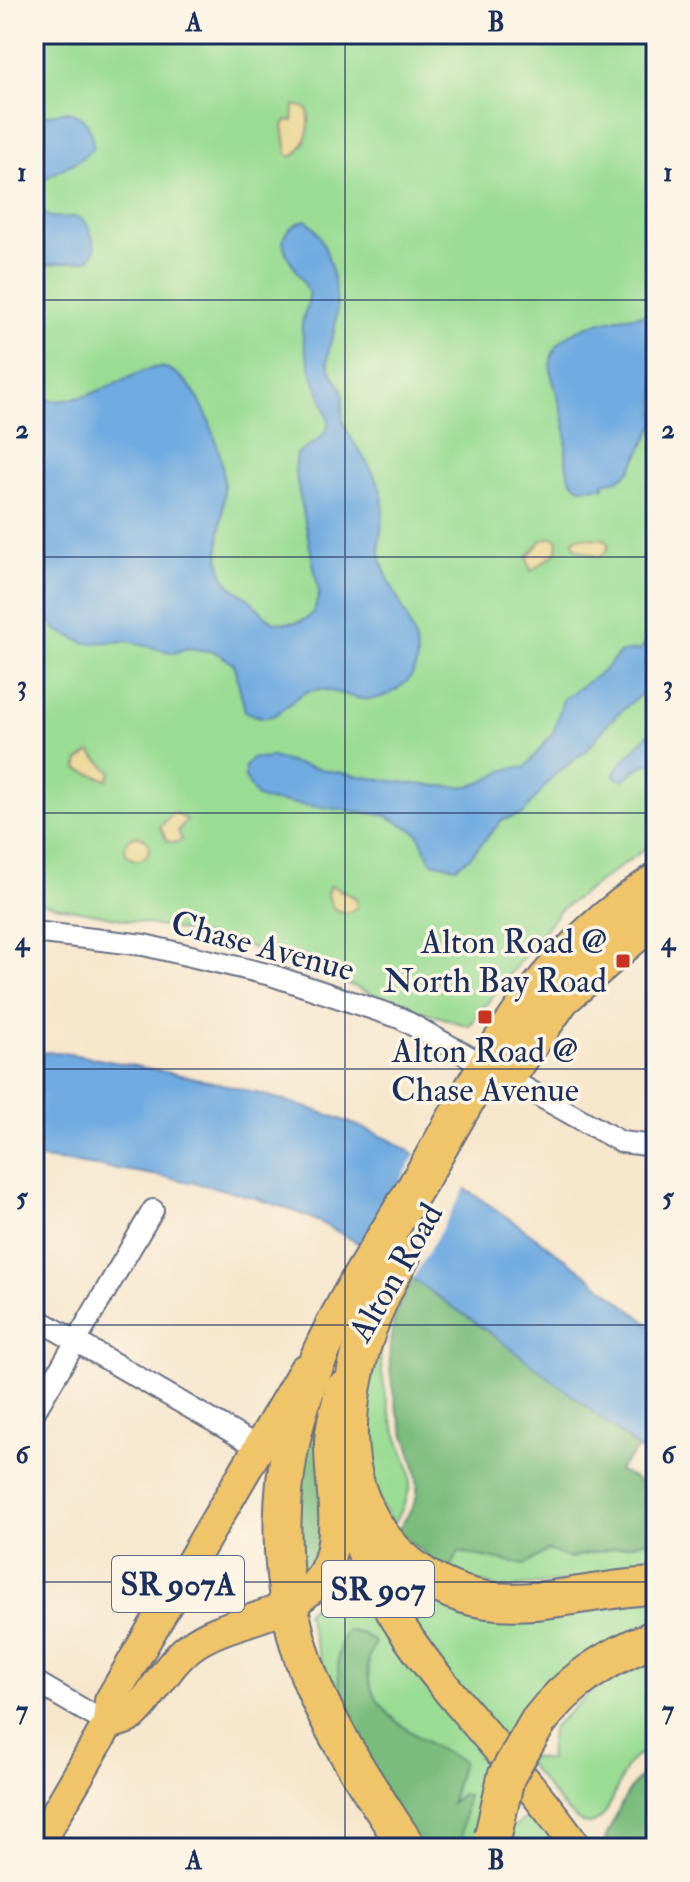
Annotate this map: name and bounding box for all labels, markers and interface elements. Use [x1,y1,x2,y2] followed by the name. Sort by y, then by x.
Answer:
[185,7,203,39] text: A
[487,7,505,39] text: B
[17,157,27,189] text: 1
[663,157,673,189] text: 1
[15,414,29,446] text: 2
[661,414,675,446] text: 2
[17,670,27,702] text: 3
[663,670,673,702] text: 3
[166,901,359,992] street label: Chase Avenue
[383,921,607,1003] place label: Alton Road @ North Bay Road
[14,926,31,958] text: 4
[660,926,677,958] text: 4
[614,952,632,970] marker: Alton Road @ North Bay Road
[476,1008,494,1026] marker: Alton Road @ Chase Avenue
[391,1030,579,1112] place label: Alton Road @ Chase Avenue
[16,1182,28,1214] text: 5
[662,1182,674,1214] text: 5
[339,1195,453,1351] street label: Alton Road
[15,1439,30,1471] text: 6
[661,1439,676,1471] text: 6
[112,1556,244,1612] road number: SR 907A
[322,1561,434,1617] road number: SR 907
[16,1695,28,1727] text: 7
[662,1695,674,1727] text: 7
[185,1845,203,1877] text: A
[487,1845,505,1877] text: B

